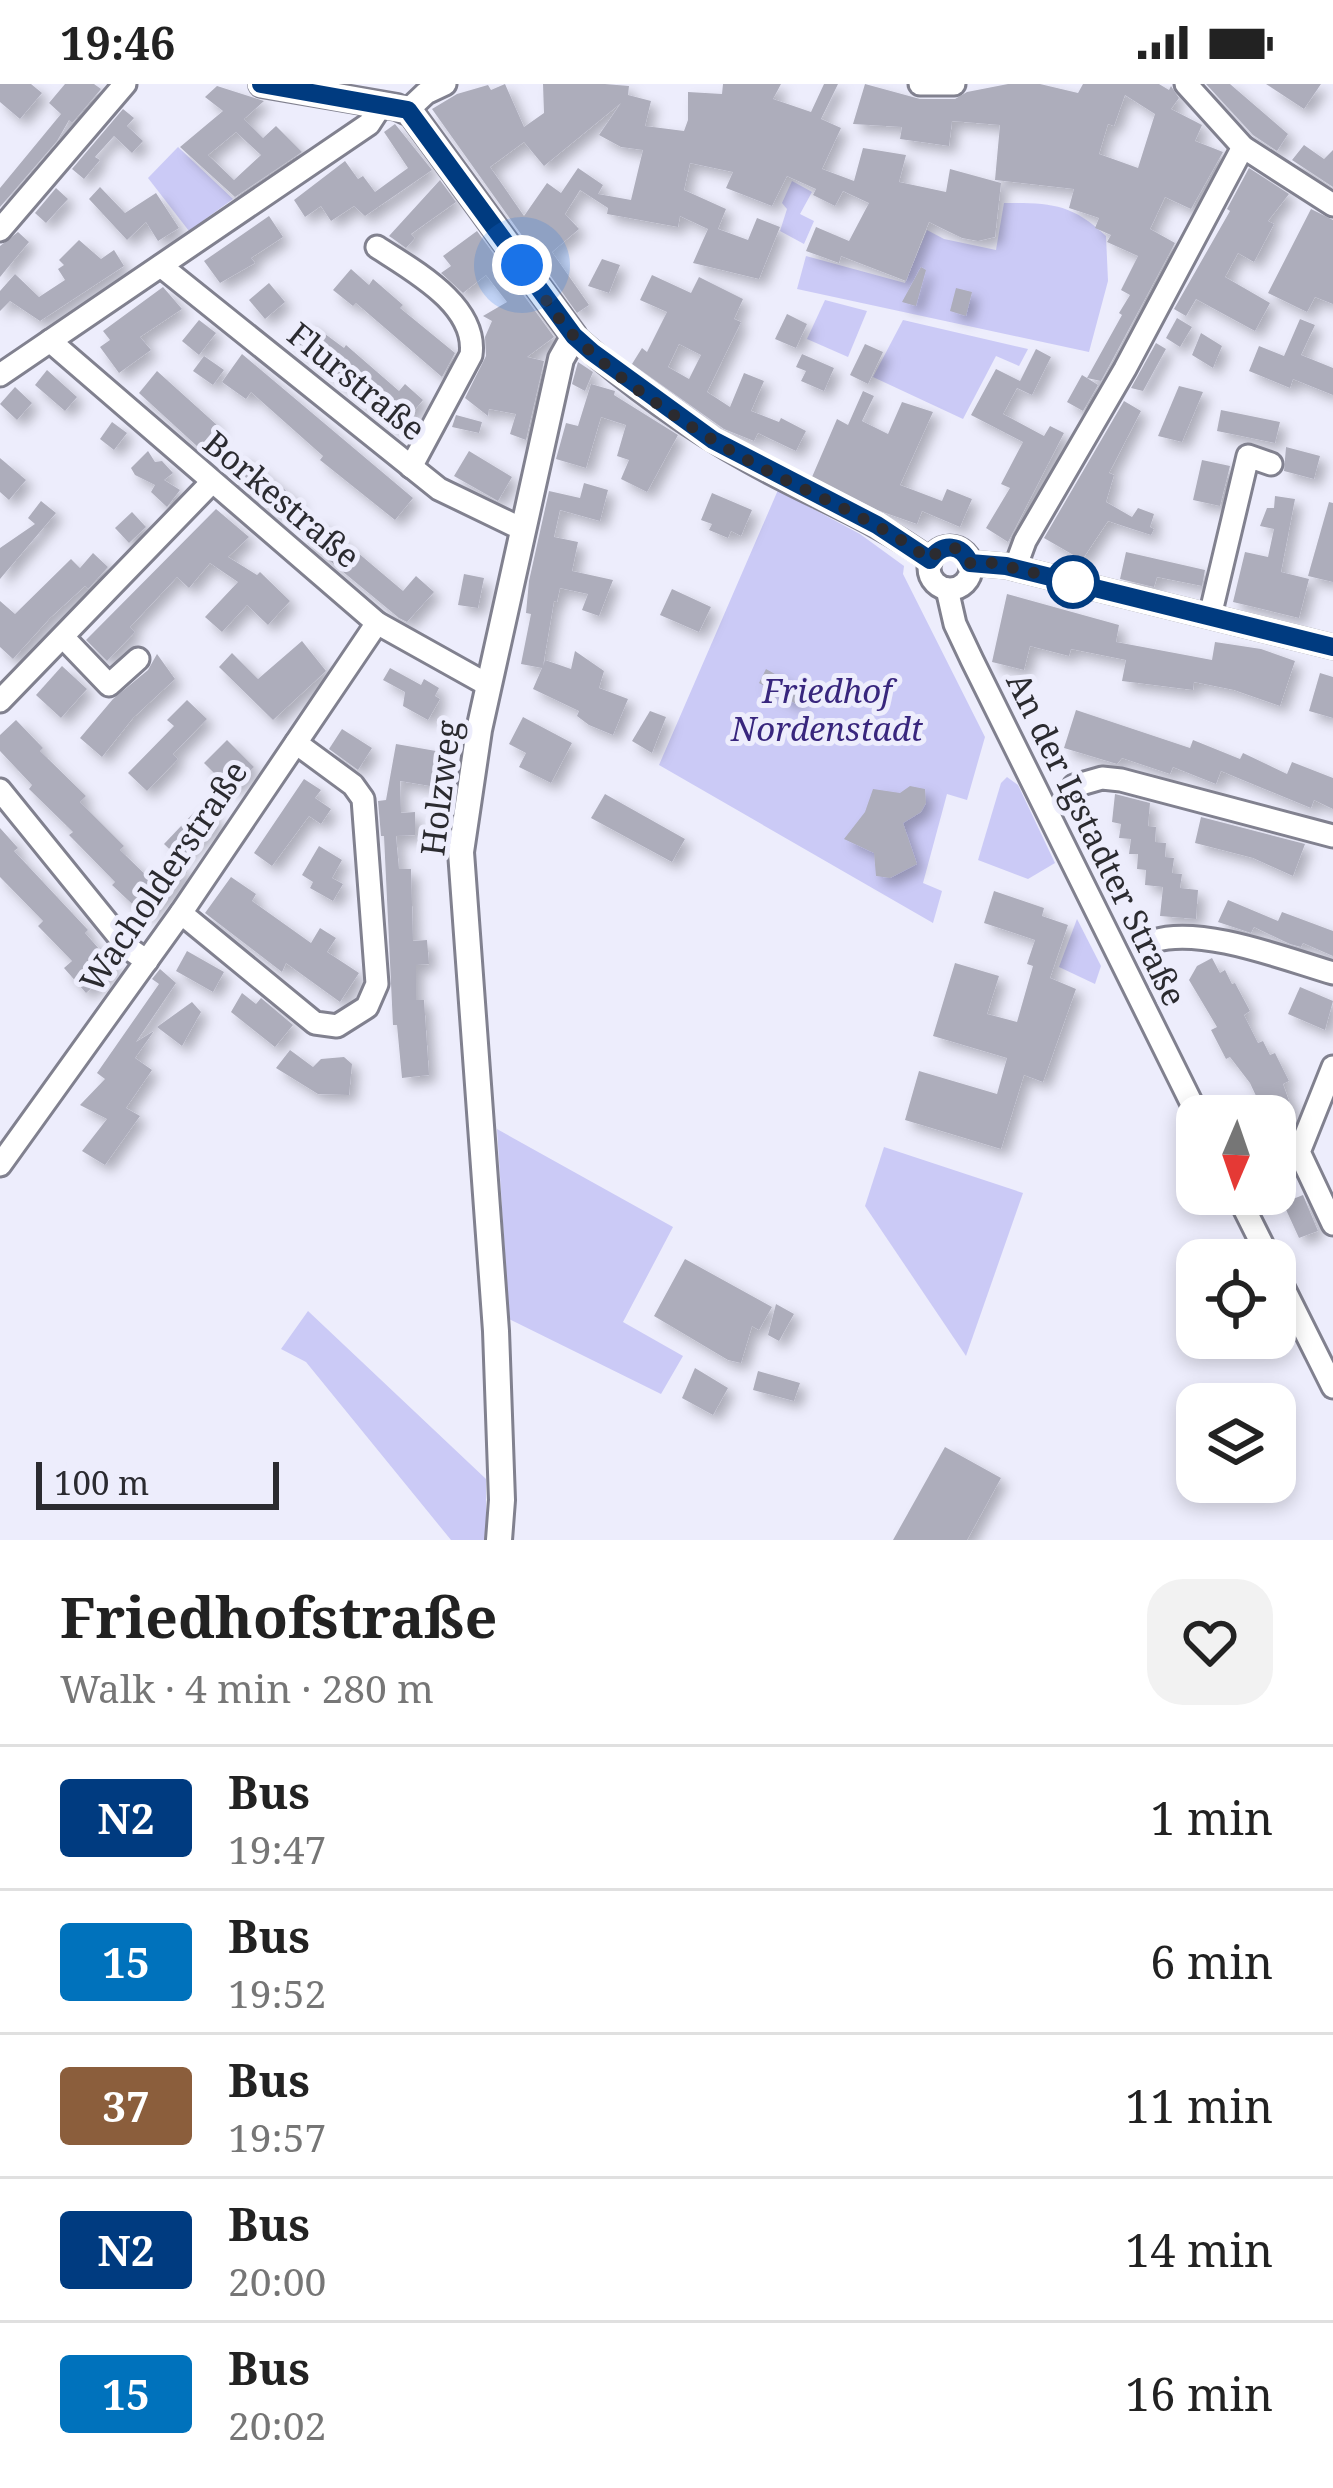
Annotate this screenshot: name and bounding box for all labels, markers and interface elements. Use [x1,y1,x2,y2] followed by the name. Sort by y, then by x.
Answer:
[60,12,175,73] text: 19:46
[492,235,552,295] your location
[279,312,435,450] street label: Flurstraße
[194,420,370,578] street label: Borkestraße
[1048,557,1098,607] unlabelled marker
[997,665,1197,1013] street label: An der Igstadter Straße
[730,668,924,751] park label: Friedhof Nordenstadt
[409,717,471,858] street label: Holzweg
[69,752,257,1000] street label: Wacholderstraße
[1176,1095,1296,1215] north arrow
[1176,1095,1296,1503] map controls
[1176,1239,1296,1359] button: locate
[1176,1383,1296,1503] button: layers
[36,1456,279,1509] scale bar
[54,1460,149,1505] text: 100 m
[60,1577,497,1655] text: Friedhofstraße
[1147,1579,1273,1705] button: heart
[60,1661,434,1714] text: Walk · 4 min · 280 m
[228,1761,310,1822] text: Bus
[1150,1787,1273,1848] text: 1 min
[98,1789,154,1846] text: N2
[228,1822,326,1875] text: 19:47
[228,1905,310,1966] text: Bus
[1150,1931,1273,1992] text: 6 min
[102,1933,150,1990] text: 15
[228,1966,326,2019] text: 19:52
[228,2049,310,2110] text: Bus
[1125,2075,1273,2136] text: 11 min
[102,2077,150,2134] text: 37
[228,2110,326,2163] text: 19:57
[228,2193,310,2254] text: Bus
[1125,2219,1273,2280] text: 14 min
[98,2221,154,2278] text: N2
[228,2254,326,2307] text: 20:00
[228,2337,310,2398] text: Bus
[1125,2363,1273,2424] text: 16 min
[102,2365,150,2422] text: 15
[228,2398,326,2451] text: 20:02

